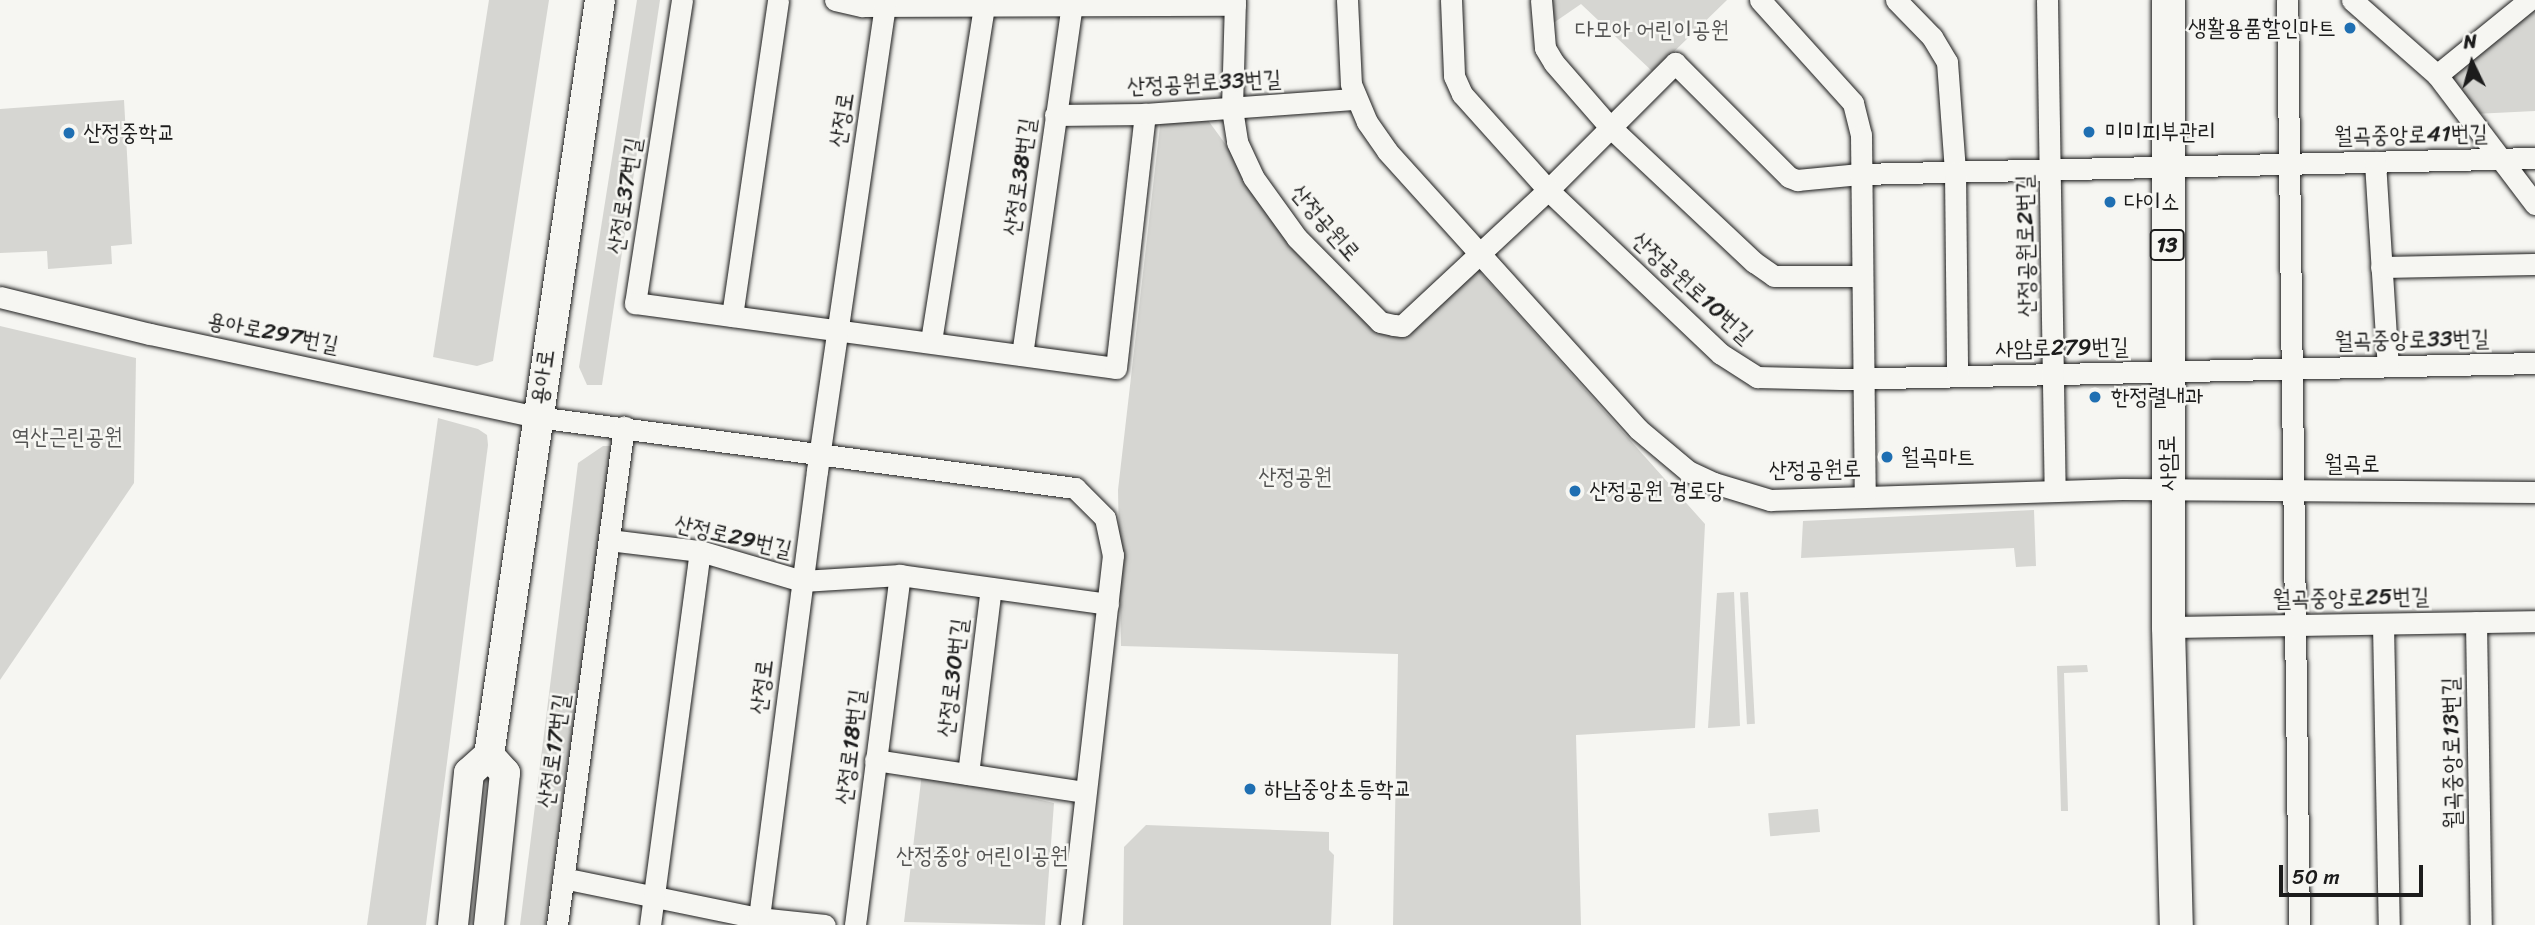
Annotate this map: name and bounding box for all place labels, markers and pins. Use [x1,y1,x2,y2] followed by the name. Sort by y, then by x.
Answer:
[2188,14,2336,42] place label: 생활용품할인마트
[2342,20,2358,36] marker: 생활용품할인마트
[2105,118,2216,146] place label: 미미피부관리
[83,119,176,147] place label: 산정중학교
[2079,122,2099,142] marker: 미미피부관리
[61,125,77,141] marker: 산정중학교
[2124,188,2180,216] place label: 다이소
[2102,194,2118,210] marker: 다이소
[2111,383,2204,411] place label: 한정렬내과
[2085,387,2105,407] marker: 한정렬내과
[1901,443,1975,471] place label: 월곡마트
[1879,449,1895,465] marker: 월곡마트
[1589,477,1725,505] place label: 산정공원 경로당
[1567,483,1583,499] marker: 산정공원 경로당
[1264,775,1412,803] place label: 하남중앙초등학교
[1242,781,1258,797] marker: 하남중앙초등학교

